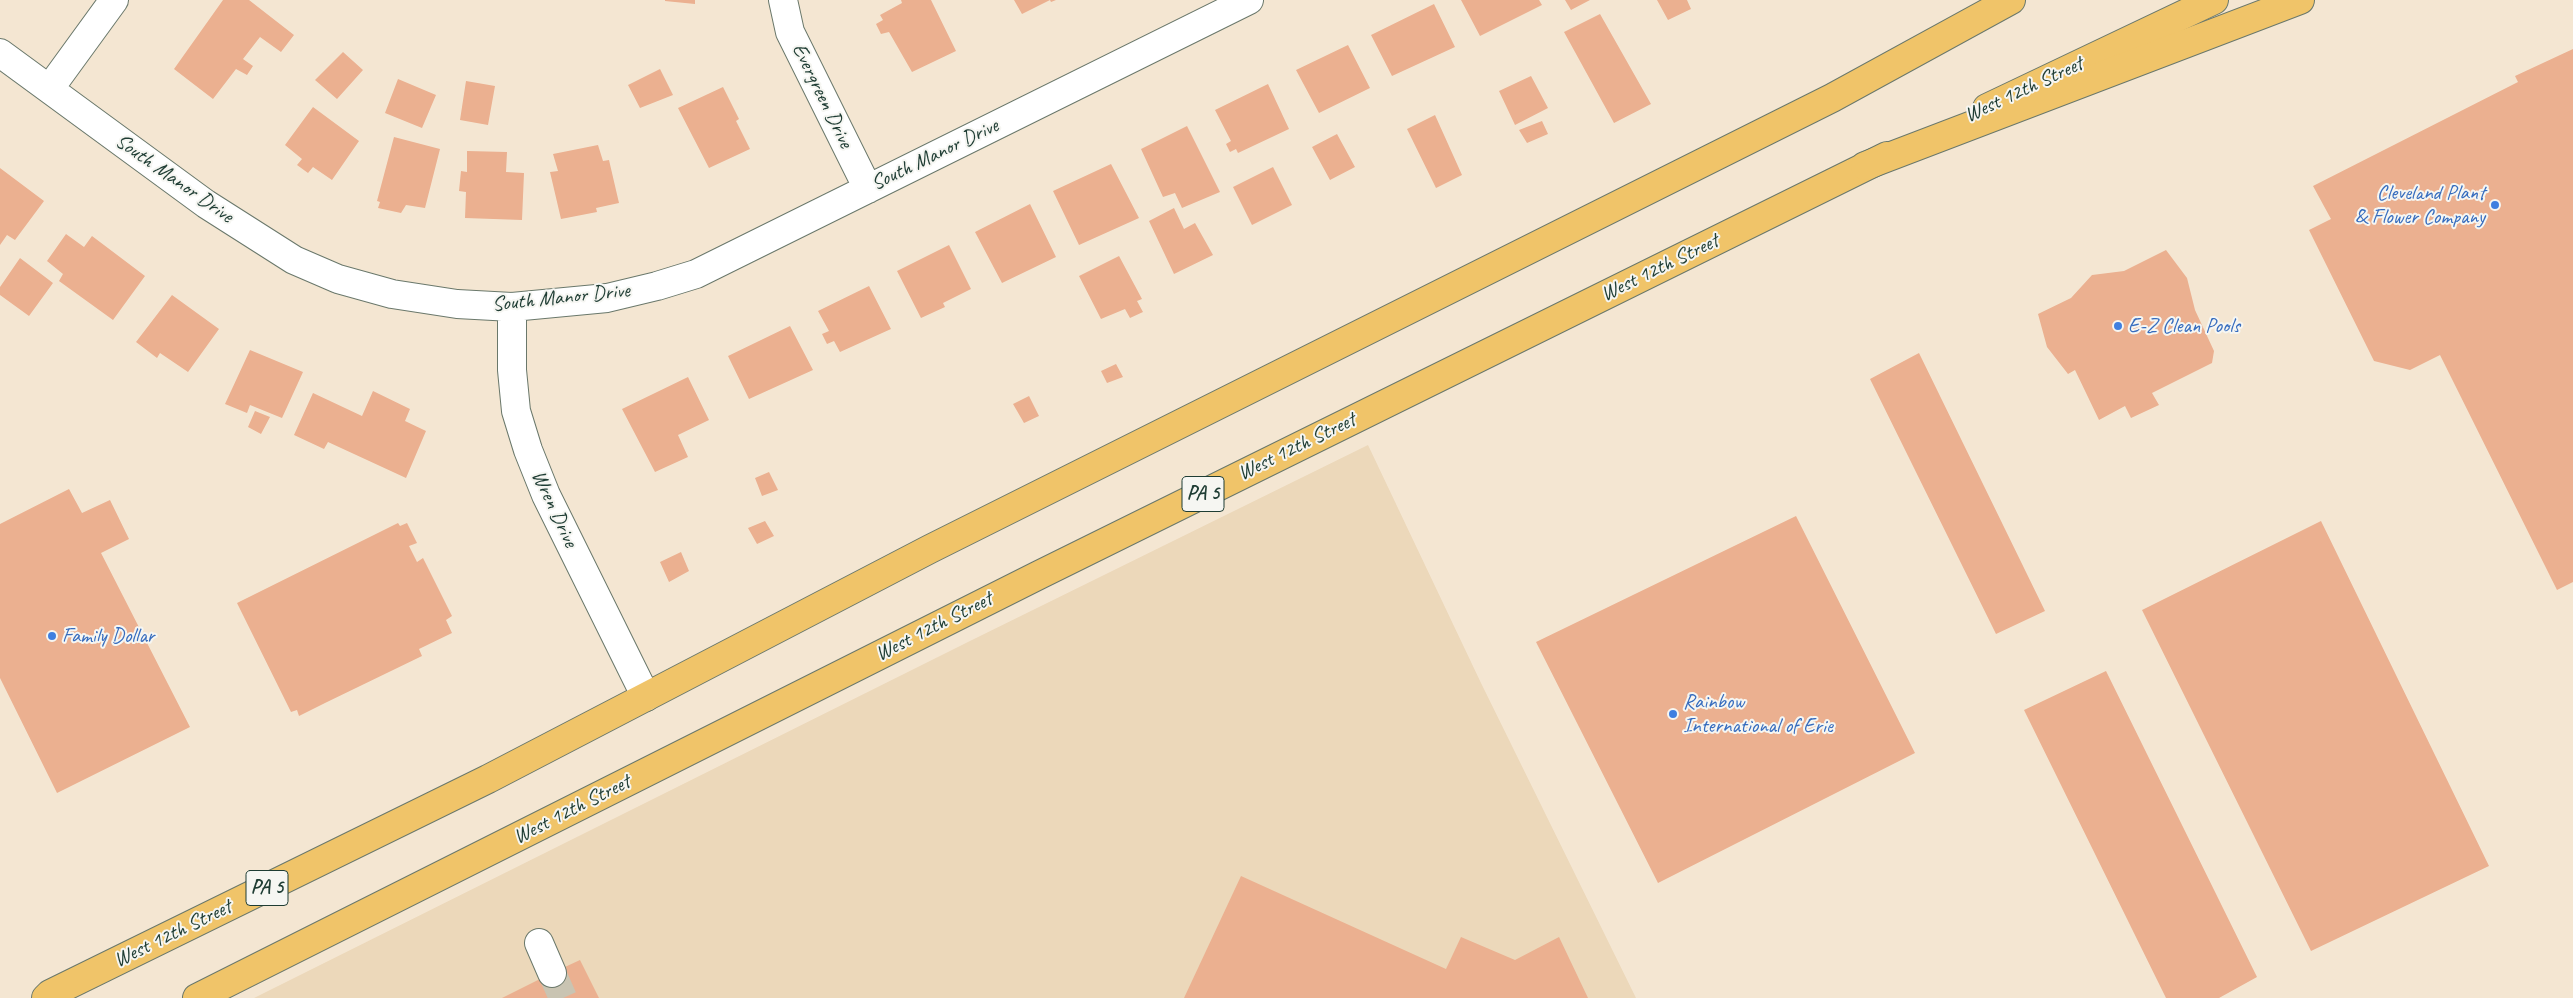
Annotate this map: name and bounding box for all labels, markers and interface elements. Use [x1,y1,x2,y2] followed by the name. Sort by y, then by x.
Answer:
[786,40,858,152] street label: Evergreen Drive
[1961,52,2087,128] street label: West 12th Street
[867,113,1003,197] street label: South Manor Drive
[110,129,238,229] street label: South Manor Drive
[2355,180,2485,230] place label: Cleveland Plant & Flower Company
[2489,199,2501,211] marker: Cleveland Plant & Flower Company
[1597,229,1723,307] street label: West 12th Street
[491,278,631,318] street label: South Manor Drive
[2128,313,2240,339] place label: E-Z Clean Pools
[2112,320,2124,332] marker: E-Z Clean Pools
[1234,408,1360,486] street label: West 12th Street
[525,467,583,551] street label: Wren Drive
[1182,476,1224,512] road number: PA 5
[871,587,997,667] street label: West 12th Street
[62,623,154,649] place label: Family Dollar
[46,630,58,642] marker: Family Dollar
[1683,689,1833,739] place label: Rainbow International of Erie
[1667,708,1679,720] marker: Rainbow International of Erie
[509,770,635,850] street label: West 12th Street
[246,870,288,906] road number: PA 5
[110,895,236,973] street label: West 12th Street

